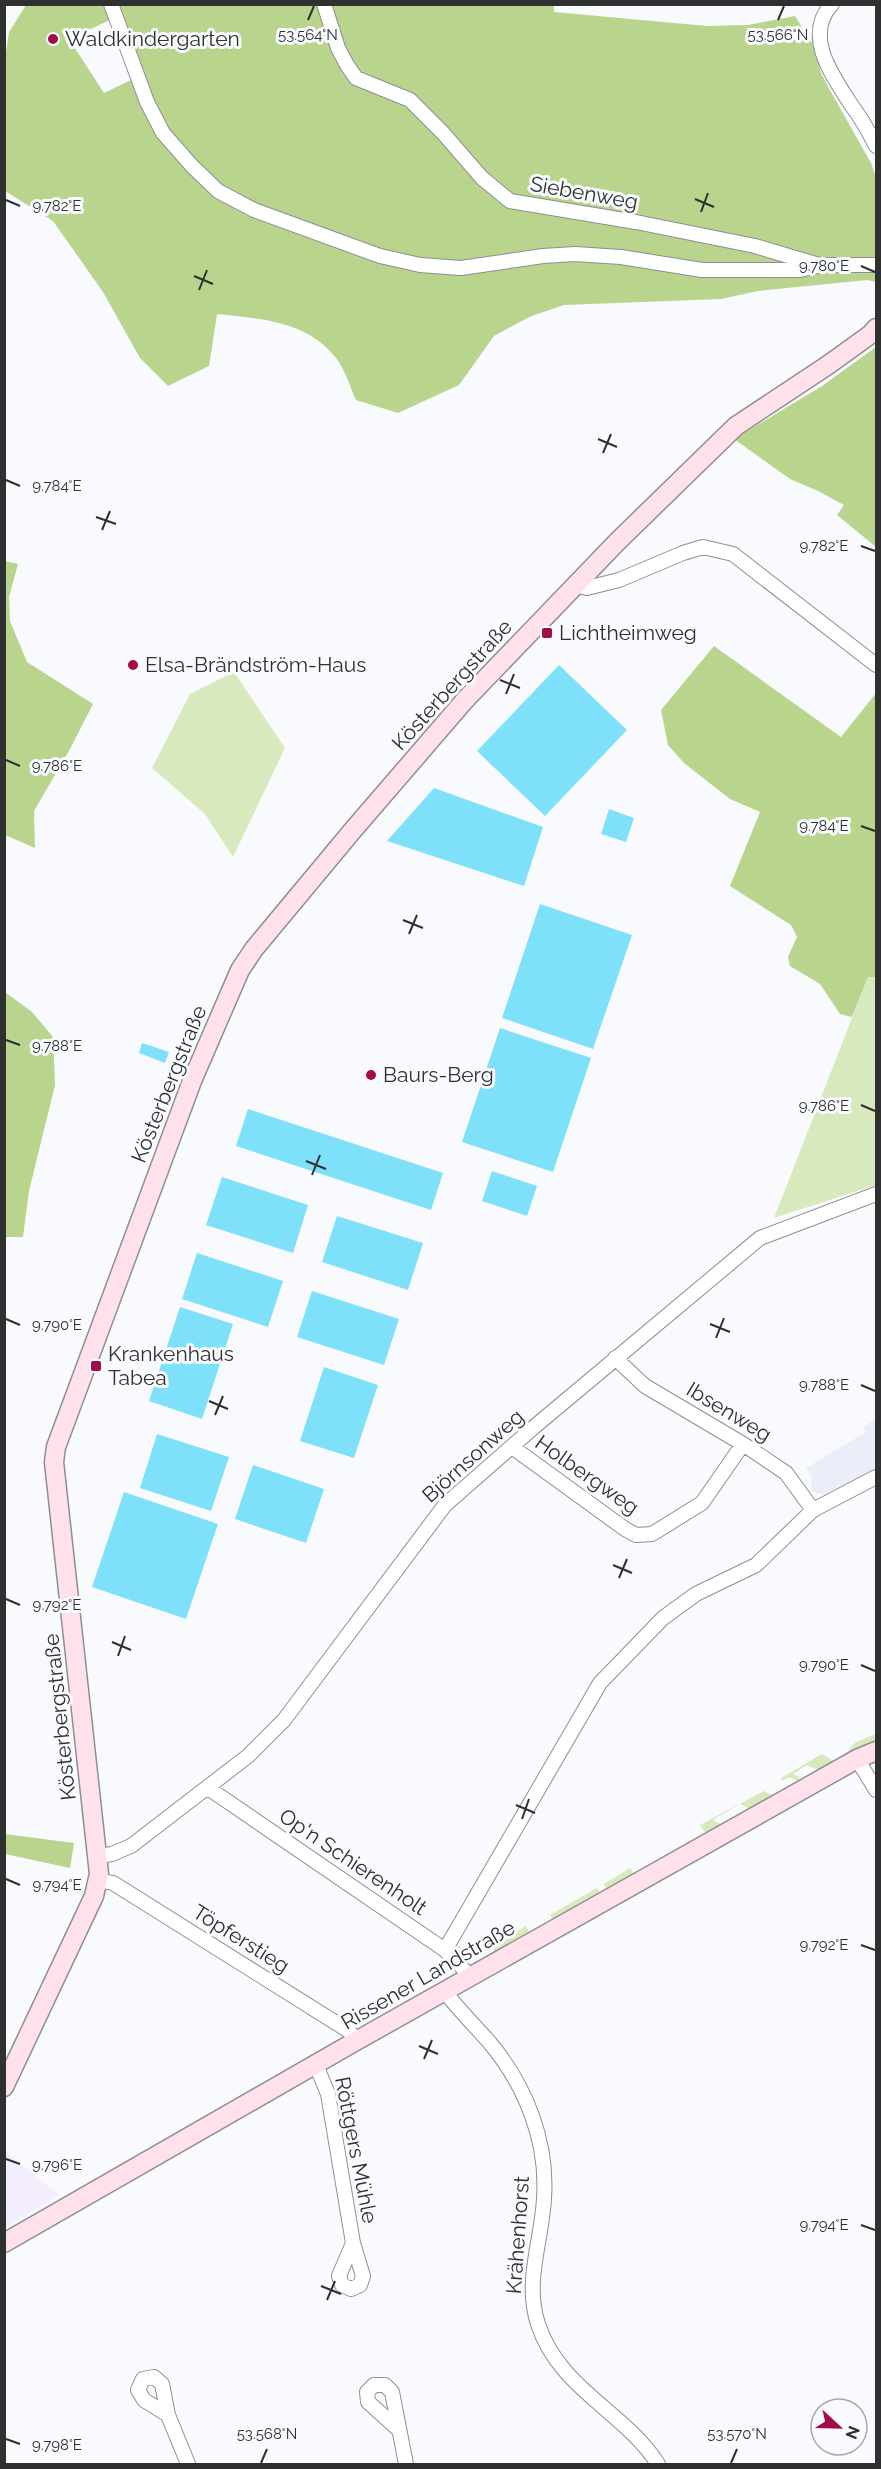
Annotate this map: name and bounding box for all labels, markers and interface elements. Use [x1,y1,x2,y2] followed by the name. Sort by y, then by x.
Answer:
[65,26,240,51] place label: Waldkindergarten
[278,26,338,44] text: 53.564°N
[748,26,808,44] text: 53.566°N
[46,32,60,46] marker: Waldkindergarten
[528,171,640,214] street label: Siebenweg
[33,197,81,215] text: 9.782°E
[799,257,849,275] text: 9.780°E
[32,477,82,495] text: 9.784°E
[800,537,848,555] text: 9.782°E
[386,614,517,755] street label: Kösterbergstraße
[559,620,697,645] place label: Lichtheimweg
[540,626,554,640] marker: Lichtheimweg
[145,652,366,677] place label: Elsa-Brändström-Haus
[126,658,140,672] marker: Elsa-Brändström-Haus
[32,757,82,775] text: 9.786°E
[799,817,849,835] text: 9.784°E
[126,1002,211,1166] street label: Kösterbergstraße
[32,1037,82,1055] text: 9.788°E
[383,1062,494,1087] place label: Baurs-Berg
[364,1068,378,1082] marker: Baurs-Berg
[799,1097,849,1115] text: 9.786°E
[32,1316,82,1334] text: 9.790°E
[108,1341,234,1390] place label: Krankenhaus Tabea
[89,1359,103,1373] marker: Krankenhaus Tabea
[682,1376,776,1447] street label: Ibsenweg
[799,1376,849,1394] text: 9.788°E
[417,1404,528,1508] street label: Björnsonweg
[531,1430,644,1519] street label: Holbergweg
[33,1596,81,1614] text: 9.792°E
[38,1633,81,1802] street label: Kösterbergstraße
[799,1656,849,1674] text: 9.790°E
[275,1803,432,1920] street label: Op'n Schierenholt
[32,1876,82,1894] text: 9.794°E
[188,1899,294,1978] street label: Töpferstieg
[336,1915,519,2035] street label: Rissener Landstraße
[800,1936,848,1954] text: 9.792°E
[330,2074,383,2225] street label: Röttgers Mühle
[32,2156,82,2174] text: 9.796°E
[501,2175,534,2295] street label: Krähenhorst
[799,2216,849,2234] text: 9.794°E
[809,2397,869,2457] north arrow
[841,2423,864,2442] text: N
[237,2425,297,2443] text: 53.568°N
[707,2425,767,2443] text: 53.570°N
[32,2436,82,2454] text: 9.798°E

